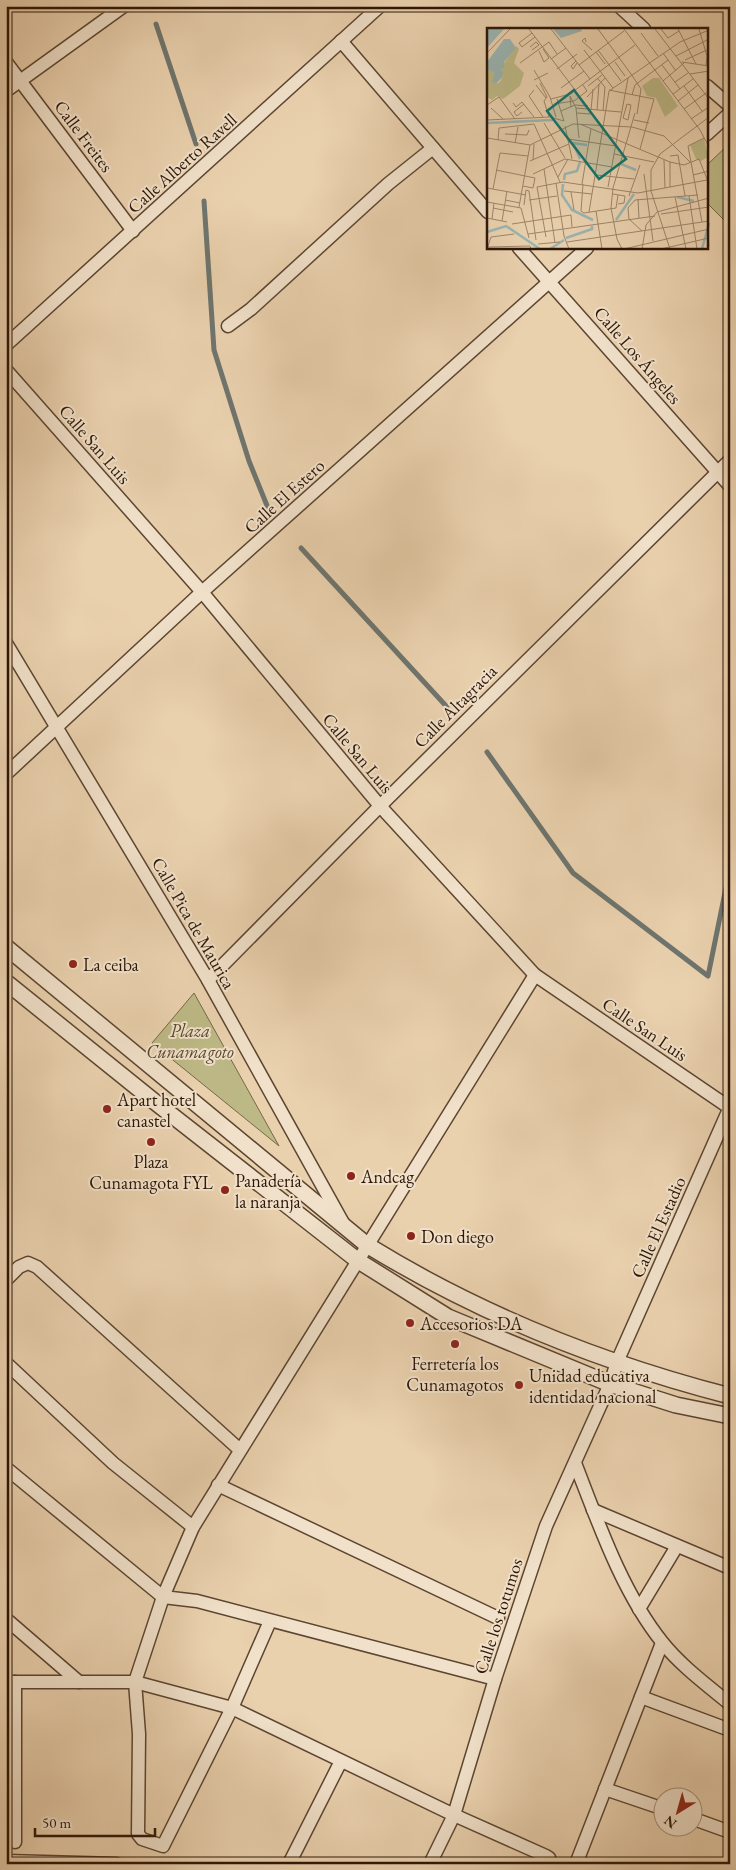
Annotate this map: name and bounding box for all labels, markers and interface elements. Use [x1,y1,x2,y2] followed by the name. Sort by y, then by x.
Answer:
[487,28,708,249] inset map
[49,95,119,177] street label: Calle Freites
[123,108,241,218] street label: Calle Alberto Ravell
[589,301,687,409] street label: Calle Los Ángeles
[54,399,136,489] street label: Calle San Luis
[239,454,329,538] street label: Calle El Estero
[408,659,502,753] street label: Calle Altagracia
[318,708,398,798] street label: Calle San Luis
[147,853,241,994] street label: Calle Pica de Maurica
[83,953,140,976] place label: La ceiba
[67,958,79,970] marker: La ceiba
[598,992,692,1066] street label: Calle San Luis
[146,1019,234,1064] park label: Plaza Cunamagoto
[116,1088,196,1132] place label: Apart hotel canastel
[101,1103,113,1115] marker: Apart hotel canastel
[145,1136,157,1148] marker: Plaza Cunamagota FYL
[89,1150,213,1194] place label: Plaza Cunamagota FYL
[360,1165,414,1188] place label: Andcag
[235,1169,302,1213] place label: Panadería la naranja
[345,1170,357,1182] marker: Andcag
[625,1173,691,1281] street label: Calle El Estadio
[219,1184,231,1196] marker: Panadería la naranja
[421,1225,494,1248] place label: Don diego
[405,1230,417,1242] marker: Don diego
[419,1312,523,1335] place label: Accesorios DA
[404,1317,416,1329] marker: Accesorios DA
[449,1338,461,1350] marker: Ferretería los Cunamagotos
[406,1352,504,1396] place label: Ferretería los Cunamagotos
[529,1364,656,1408] place label: Unidad educativa identidad nacional
[513,1379,525,1391] marker: Unidad educativa identidad nacional
[468,1555,528,1677] street label: Calle los totumos
[654,1788,704,1838] north arrow
[35,1805,155,1837] scale bar
[660,1811,680,1833] text: N
[42,1813,71,1832] text: 50 m

